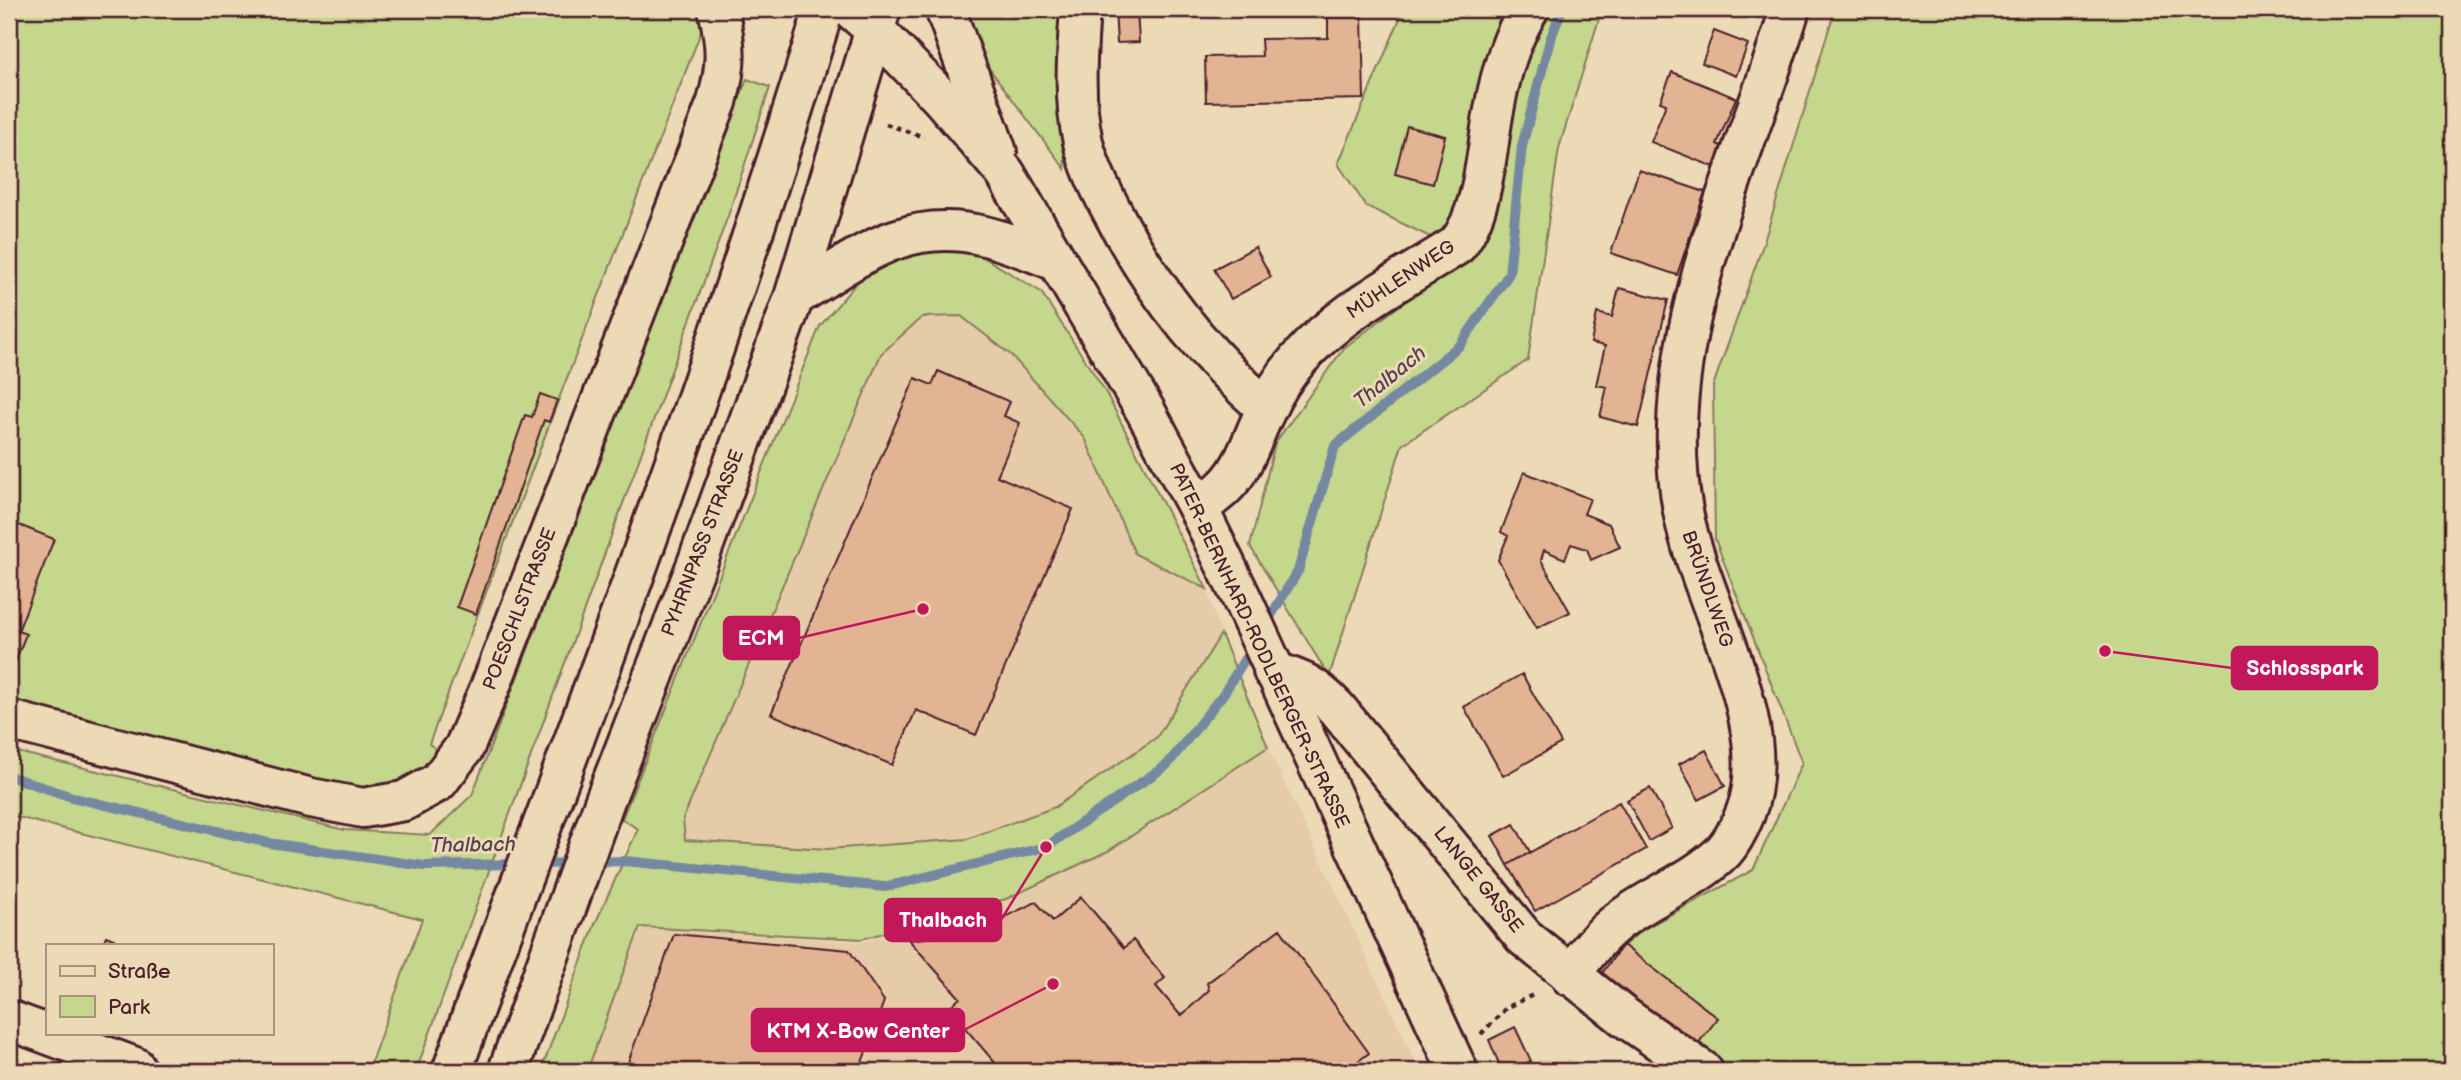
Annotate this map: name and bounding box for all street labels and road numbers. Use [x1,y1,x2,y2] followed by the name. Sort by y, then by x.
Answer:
[1343,235,1459,325] street label: MÜHLENWEG
[657,446,749,640] street label: PYHRNPASS STRASSE
[1164,460,1354,832] street label: PATER-BERNHARD-RODLBERGER-STRASSE
[478,525,562,693] street label: POESCHLSTRASSE
[1676,528,1738,650] street label: BRÜNDLWEG
[1428,822,1528,938] street label: LANGE GASSE

